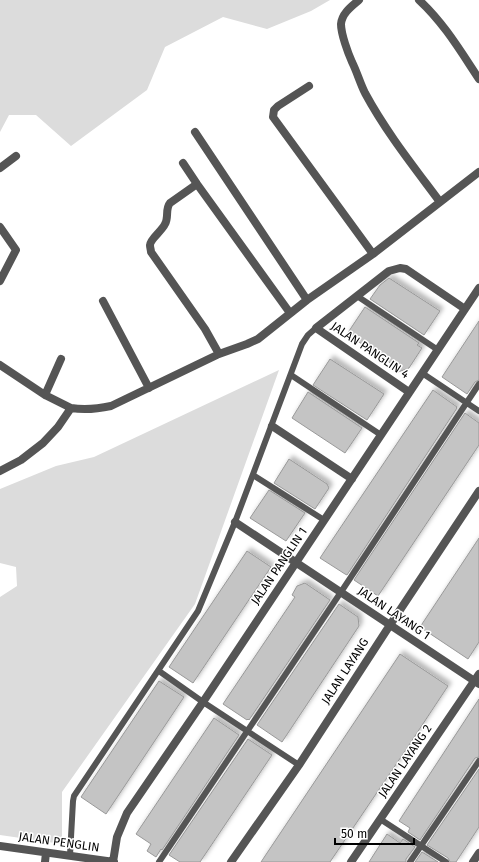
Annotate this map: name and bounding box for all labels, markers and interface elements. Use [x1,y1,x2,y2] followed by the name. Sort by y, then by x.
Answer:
[328,319,412,382] street label: JALAN PANGLIN 4
[248,525,310,607] street label: JALAN PANGLIN 1
[355,584,433,642] street label: JALAN LAYANG 1
[319,635,371,707] street label: JALAN LAYANG
[375,722,435,800] street label: JALAN LAYANG 2
[335,820,414,846] scale bar
[341,827,367,841] text: 50 m
[18,829,100,855] street label: JALAN PENGLIN

